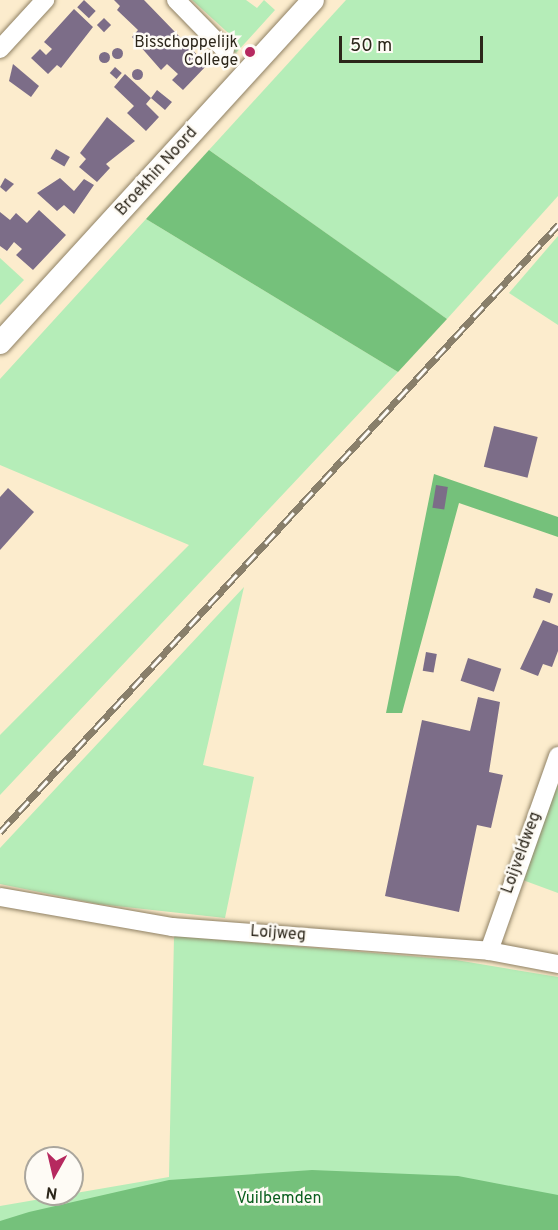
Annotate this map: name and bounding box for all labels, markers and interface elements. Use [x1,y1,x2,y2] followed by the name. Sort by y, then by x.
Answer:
[342,24,486,62] scale bar
[134,33,238,71] place label: Bisschoppelijk College
[350,35,392,58] text: 50 m
[243,45,257,59] marker: Bisschoppelijk College
[112,124,202,220] street label: Broekhin Noord
[498,810,546,896] street label: Loijveldweg
[250,922,306,946] street label: Loijweg
[24,1146,84,1206] north arrow
[45,1181,59,1203] text: N
[236,1189,322,1209] park label: Vuilbemden

